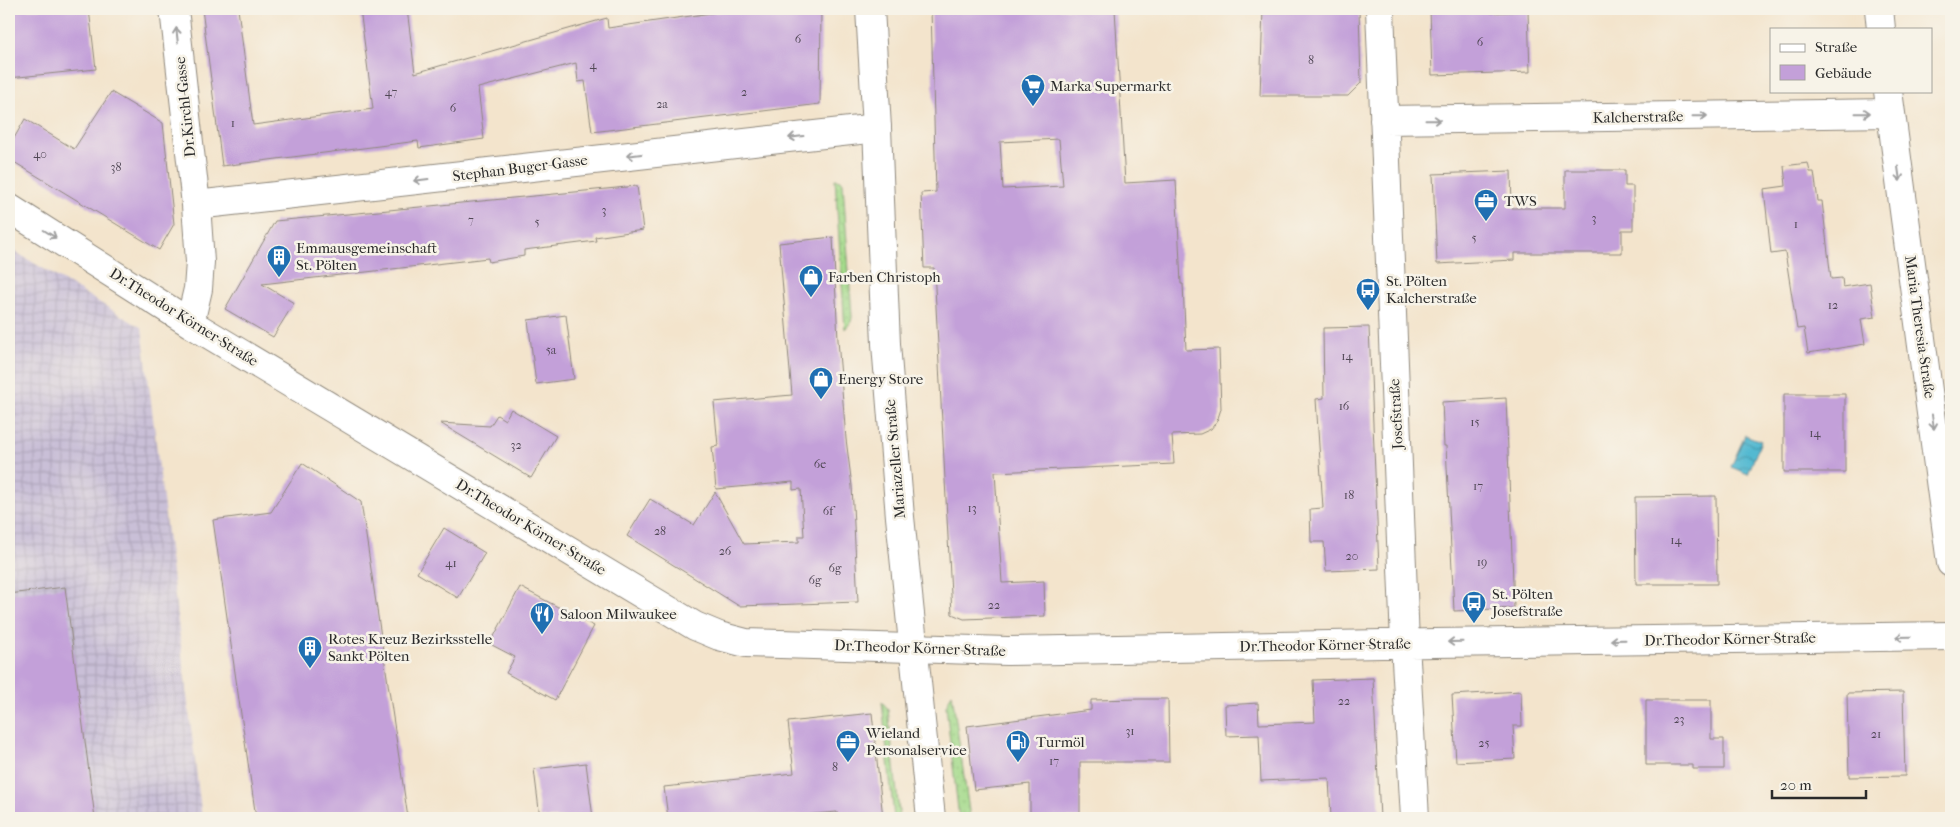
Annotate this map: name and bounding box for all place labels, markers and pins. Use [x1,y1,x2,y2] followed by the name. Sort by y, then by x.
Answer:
[1020,73,1046,107] supermarket icon: Marka Supermarkt
[1050,77,1172,95] place label: Marka Supermarkt
[1473,188,1499,222] office icon: TWS
[1504,192,1537,210] place label: TWS
[296,239,438,274] place label: Emmausgemeinschaft St. Pölten
[266,244,292,278] building icon: Emmausgemeinschaft St. Pölten
[798,264,824,298] shop icon: Farben Christoph
[828,268,941,286] place label: Farben Christoph
[1386,272,1477,307] place label: St. Pölten Kalcherstraße
[1355,277,1381,311] bus stop icon: St. Pölten Kalcherstraße
[808,366,834,400] shop icon: Energy Store
[838,370,924,388] place label: Energy Store
[1491,585,1563,620] place label: St. Pölten Josefstraße
[1461,590,1487,624] bus stop icon: St. Pölten Josefstraße
[529,601,555,635] restaurant icon: Saloon Milwaukee
[560,605,677,623] place label: Saloon Milwaukee
[328,630,493,665] place label: Rotes Kreuz Bezirksstelle Sankt Pölten
[297,635,323,669] building icon: Rotes Kreuz Bezirksstelle Sankt Pölten
[865,724,967,759] place label: Wieland Personalservice
[835,729,861,763] office icon: Wieland Personalservice
[1005,729,1031,763] fuel station icon: Turmöl
[1036,733,1085,751] place label: Turmöl

